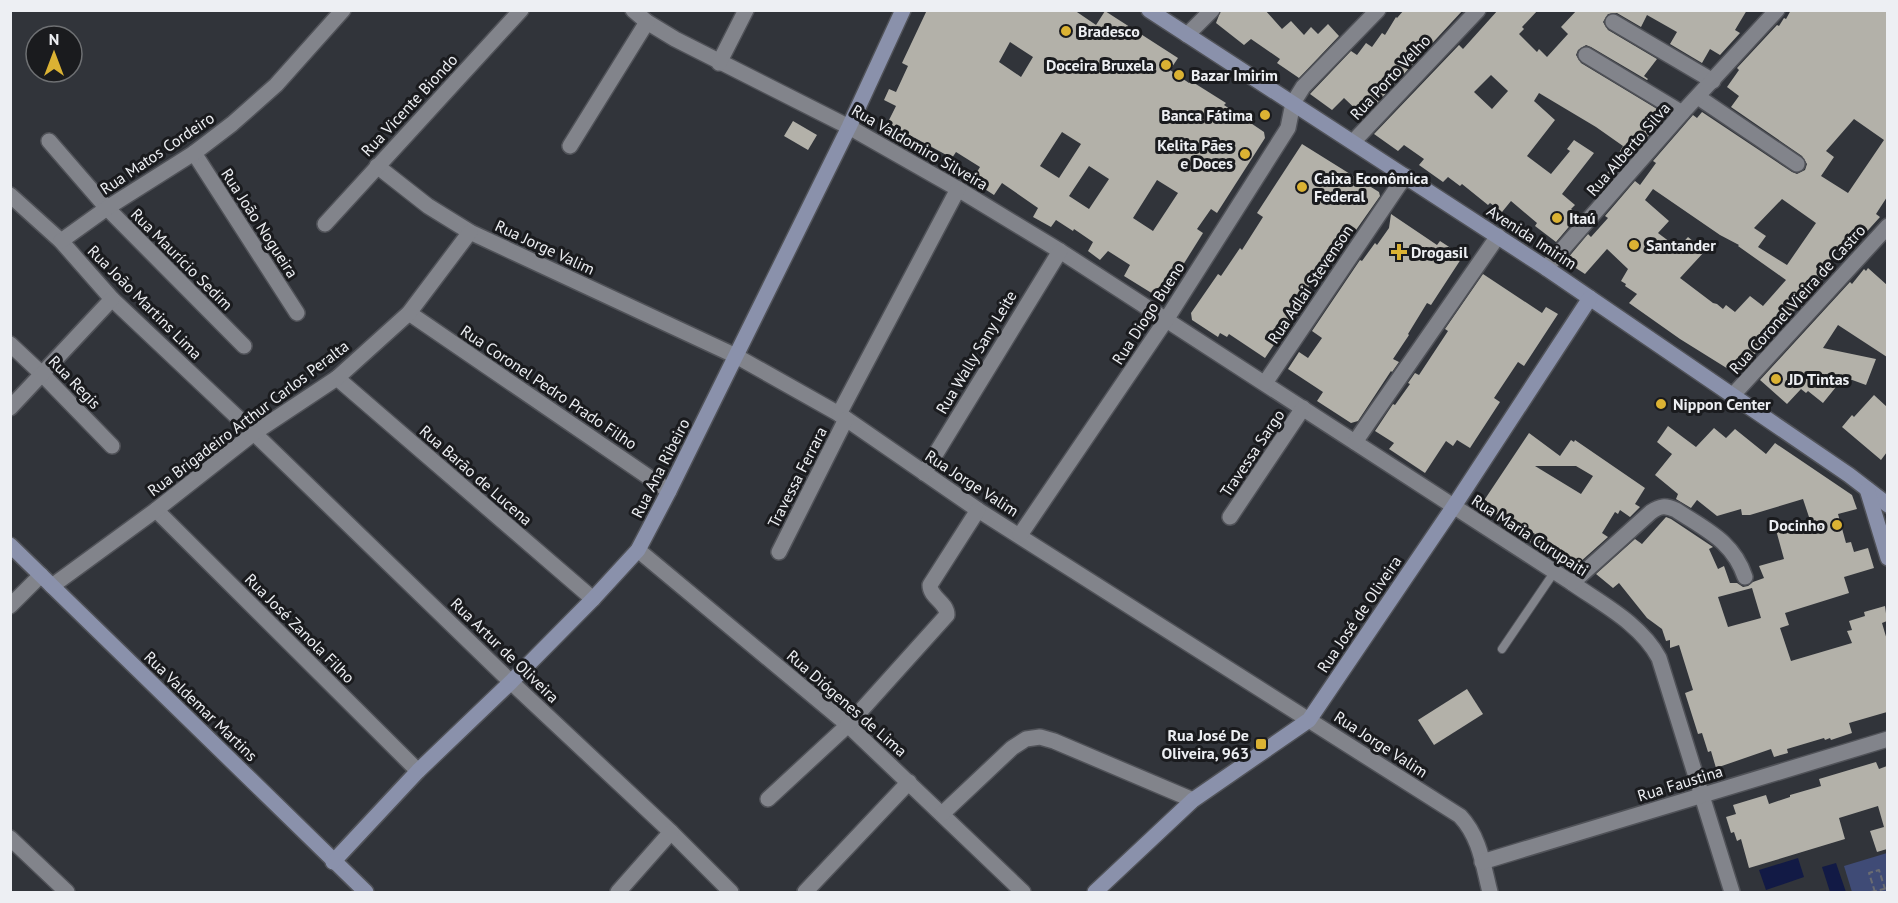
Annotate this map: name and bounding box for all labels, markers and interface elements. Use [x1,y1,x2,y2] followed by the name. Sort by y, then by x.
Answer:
[1078,21,1140,41] place label: Bradesco
[24,24,84,84] north arrow
[1059,24,1073,38] marker: Bradesco
[49,29,59,49] text: N
[1346,30,1434,124] street label: Rua Porto Velho
[356,50,462,160] street label: Rua Vicente Biondo
[1046,55,1154,75] place label: Doceira Bruxela
[1159,58,1173,72] marker: Doceira Bruxela
[1191,65,1278,85] place label: Bazar Imirim
[1172,68,1186,82] marker: Bazar Imirim
[1582,98,1674,200] street label: Rua Alberto Silva
[848,100,992,194] street label: Rua Valdomiro Silveira
[1161,105,1253,125] place label: Banca Fátima
[96,107,218,199] street label: Rua Matos Cordeiro
[1258,108,1272,122] marker: Banca Fátima
[1157,135,1233,173] place label: Kelita Pães e Doces
[1238,147,1252,161] marker: Kelita Pães e Doces
[217,164,303,282] street label: Rua João Nogueira
[1314,168,1428,206] place label: Caixa Econômica Federal
[1295,180,1309,194] marker: Caixa Econômica Federal
[1483,201,1581,273] street label: Avenida Imirim
[127,204,237,314] street label: Rua Maurício Sedim
[1569,208,1596,228] place label: Itaú
[1550,211,1564,225] marker: Itaú
[492,215,598,279] street label: Rua Jorge Valim
[1725,220,1869,378] street label: Rua Coronel Vieira de Castro
[1263,221,1357,347] street label: Rua Adlai Stevenson
[1646,235,1716,255] place label: Santander
[1627,238,1641,252] marker: Santander
[84,241,206,363] street label: Rua João Martins Lima
[1411,242,1468,262] place label: Drogasil
[1392,245,1406,259] marker: Drogasil
[1107,258,1189,368] street label: Rua Diogo Bueno
[931,287,1021,417] street label: Rua Wally Sany Leite
[457,320,641,454] street label: Rua Coronel Pedro Prado Filho
[143,336,353,500] street label: Rua Brigadeiro Arthur Carlos Peralta
[45,351,105,413] street label: Rua Regis
[1787,369,1850,389] place label: JD Tintas
[1769,372,1783,386] marker: JD Tintas
[1673,394,1771,414] place label: Nippon Center
[1654,397,1668,411] marker: Nippon Center
[1215,406,1289,500] street label: Travessa Sargo
[626,415,694,521] street label: Rua Ana Ribeiro
[415,421,537,529] street label: Rua Barão de Lucena
[763,423,831,531] street label: Travessa Ferrara
[921,445,1023,521] street label: Rua Jorge Valim
[1468,490,1592,580] street label: Rua Maria Curupaiti
[1769,515,1825,535] place label: Docinho
[1830,518,1844,532] marker: Docinho
[1312,552,1406,676] street label: Rua José de Oliveira
[241,569,359,687] street label: Rua José Zanola Filho
[447,593,563,707] street label: Rua Artur de Oliveira
[783,645,911,761] street label: Rua Diógenes de Lima
[140,647,262,765] street label: Rua Valdemar Martins
[1330,706,1432,782] street label: Rua Jorge Valim
[1162,725,1249,763] place label: Rua José De Oliveira, 963
[1254,737,1268,751] marker: Rua José De Oliveira, 963
[1635,761,1725,805] street label: Rua Faustina

